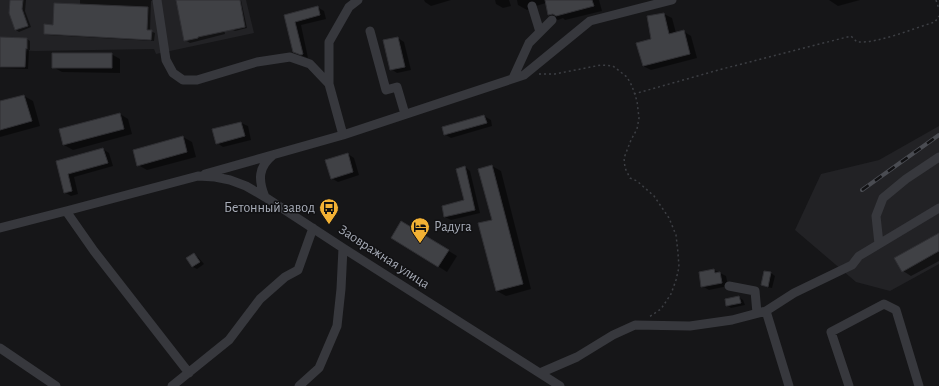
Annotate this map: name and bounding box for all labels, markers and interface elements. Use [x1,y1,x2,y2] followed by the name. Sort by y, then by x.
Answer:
[318,197,340,225] bus stop icon: Бетонный завод
[224,201,315,215] place label: Бетонный завод
[409,216,431,244] hotel icon: Радуга
[434,220,472,234] place label: Радуга
[336,222,432,292] street label: Заовражная улица

